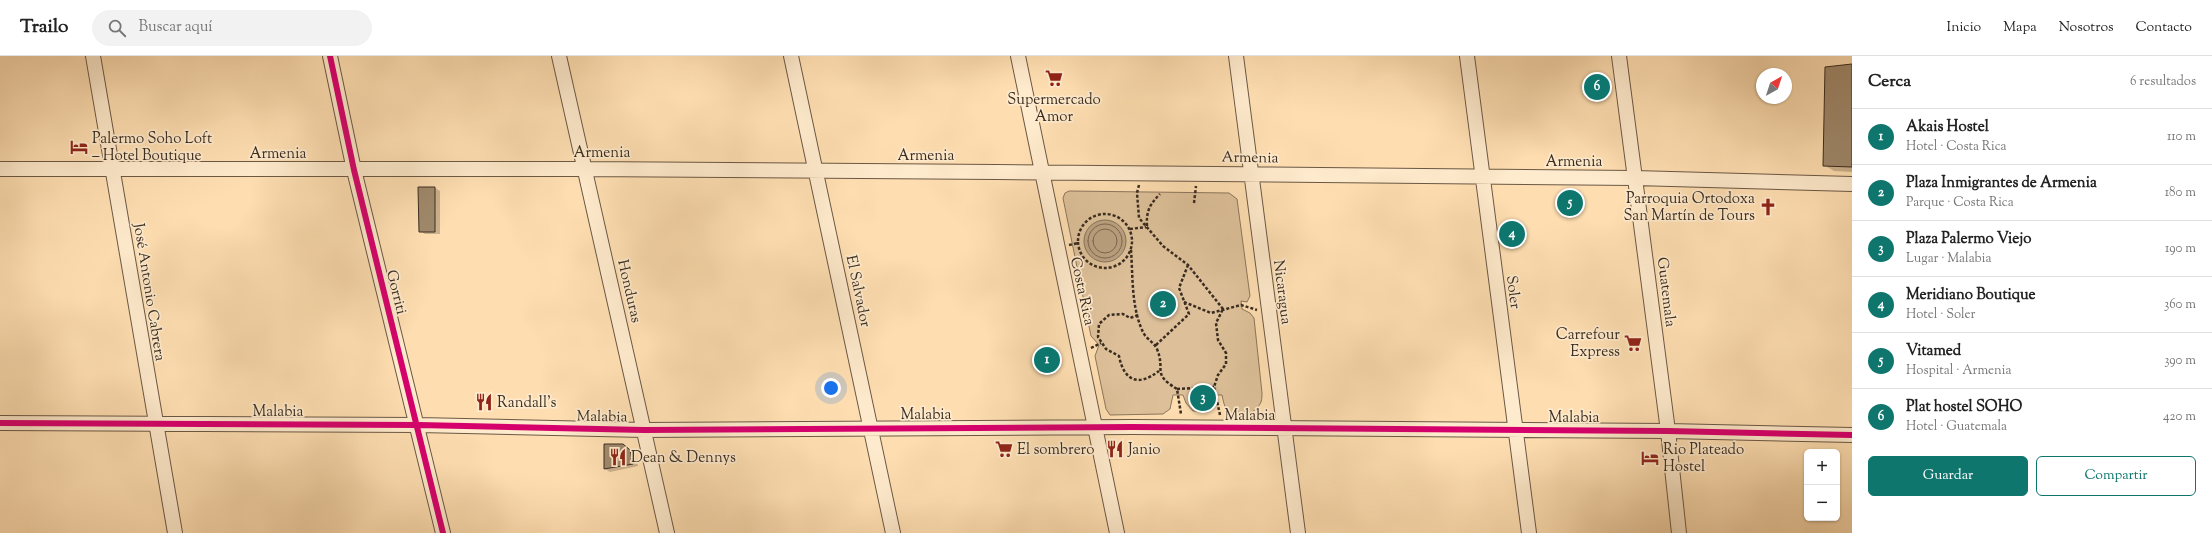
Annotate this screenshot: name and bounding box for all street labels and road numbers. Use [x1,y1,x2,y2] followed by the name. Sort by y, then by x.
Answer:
[574,143,630,164] street label: Armenia
[250,144,306,165] street label: Armenia
[898,146,954,167] street label: Armenia
[1221,148,1279,169] street label: Armenia
[1546,152,1602,173] street label: Armenia
[127,221,170,363] street label: José Antonio Cabrera
[840,253,875,330] street label: El Salvador
[1064,255,1099,328] street label: Costa Rica
[1651,256,1680,328] street label: Guatemala
[611,258,646,325] street label: Honduras
[1267,259,1296,326] street label: Nicaragua
[380,268,411,317] street label: Gorriti
[1500,274,1525,311] street label: Soler
[252,402,304,423] street label: Malabia
[900,405,952,426] street label: Malabia
[1224,406,1276,427] street label: Malabia
[576,407,628,428] street label: Malabia
[1548,408,1600,429] street label: Malabia

